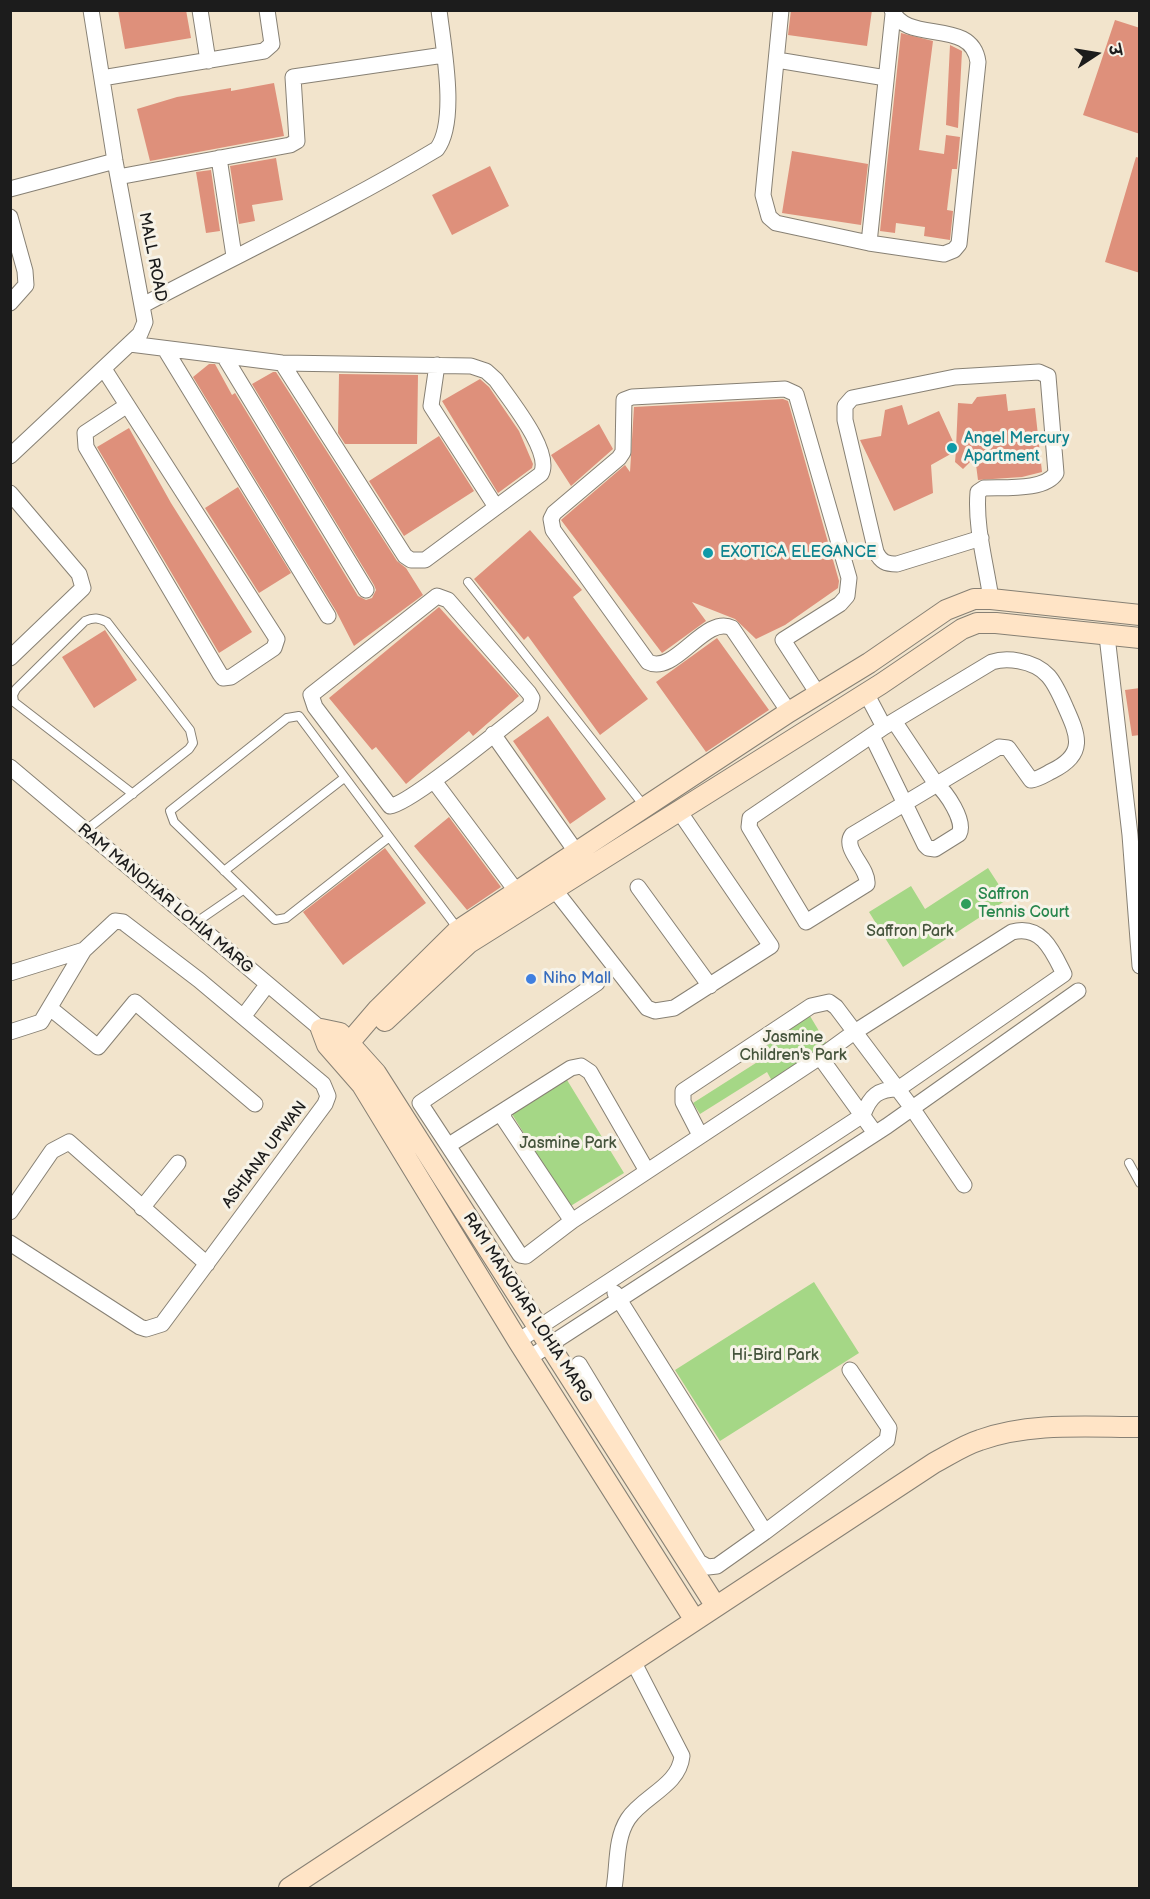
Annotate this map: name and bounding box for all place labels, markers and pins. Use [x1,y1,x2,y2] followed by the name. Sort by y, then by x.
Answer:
[964,429,1069,467] place label: Angel Mercury Apartment
[945,441,959,455] marker: Angel Mercury Apartment
[720,543,876,563] place label: EXOTICA ELEGANCE
[701,546,715,560] marker: EXOTICA ELEGANCE
[978,885,1070,923] place label: Saffron Tennis Court
[959,897,973,911] marker: Saffron Tennis Court
[543,969,611,989] place label: Niho Mall
[524,972,538,986] marker: Niho Mall

